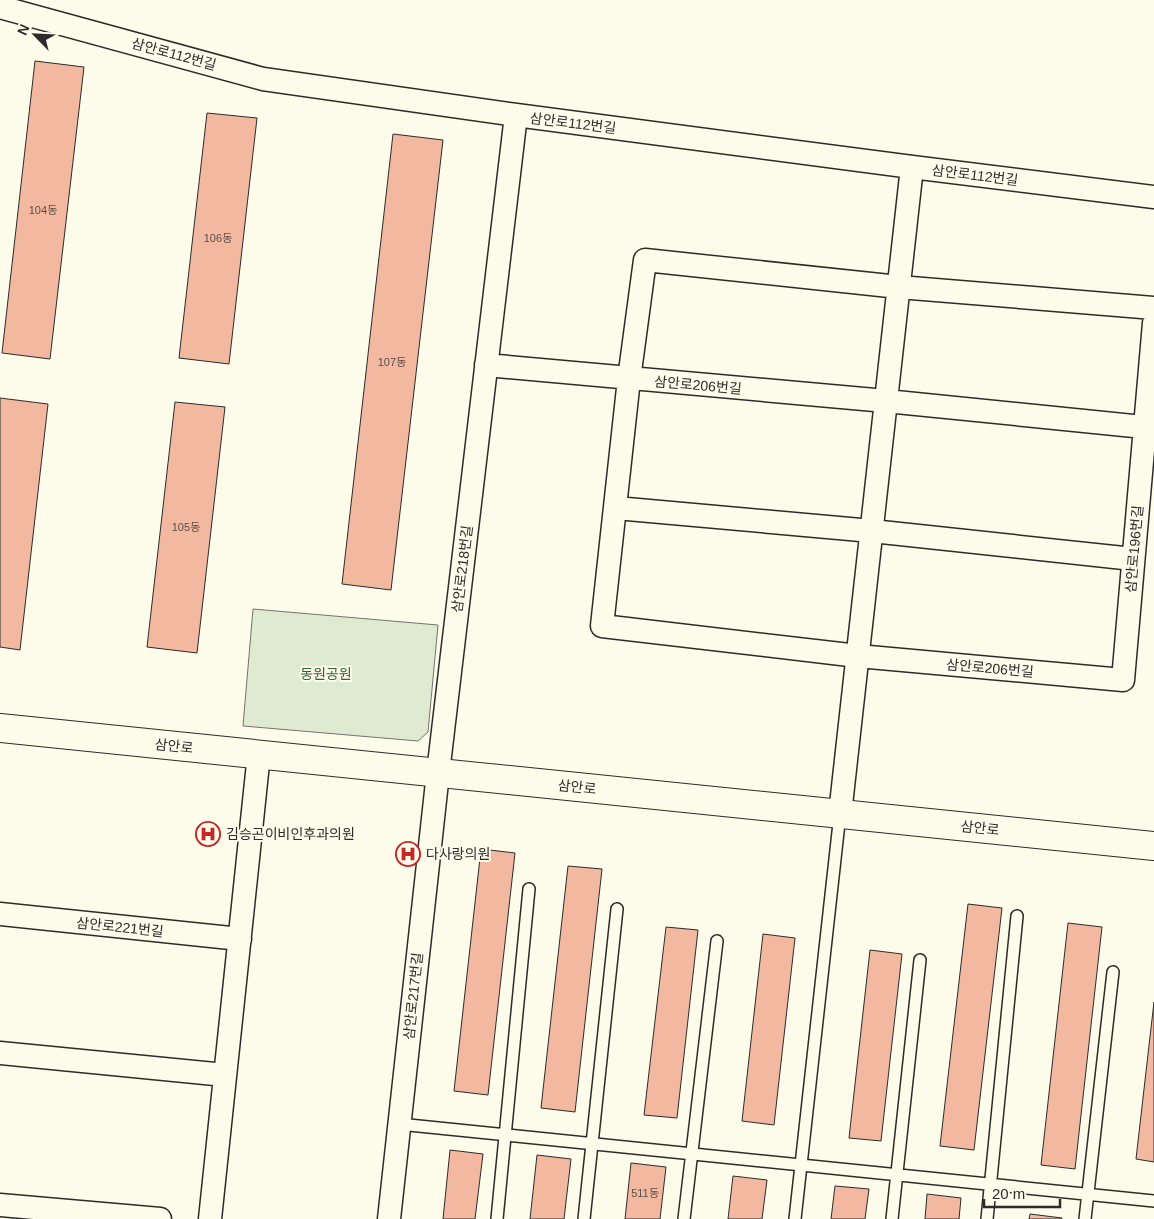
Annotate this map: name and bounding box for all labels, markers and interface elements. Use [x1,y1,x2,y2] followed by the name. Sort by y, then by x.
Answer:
[10,10,60,60] north arrow
[14,22,32,38] text: N
[130,35,218,73] street label: 삼안로112번길
[529,110,617,136] street label: 삼안로112번길
[931,162,1019,188] street label: 삼안로112번길
[29,204,57,216] house number: 104동
[204,232,232,244] house number: 106동
[378,356,406,368] house number: 107동
[654,373,742,397] street label: 삼안로206번길
[1122,505,1146,593] street label: 삼안로196번길
[172,521,200,533] house number: 105동
[449,524,475,614] street label: 삼안로218번길
[946,656,1034,680] street label: 삼안로206번길
[300,666,352,682] park label: 동원공원
[154,736,194,756] street label: 삼안로
[557,777,597,797] street label: 삼안로
[960,818,1000,838] street label: 삼안로
[195,821,221,847] hospital icon: 김승곤이비인후과의원
[226,826,355,842] place label: 김승곤이비인후과의원
[395,841,421,867] hospital icon: 다사랑의원
[426,846,490,862] place label: 다사랑의원
[76,914,164,940] street label: 삼안로221번길
[400,952,426,1040] street label: 삼안로217번길
[984,1176,1060,1208] scale bar
[992,1185,1025,1202] text: 20 m
[631,1187,659,1199] house number: 511동

